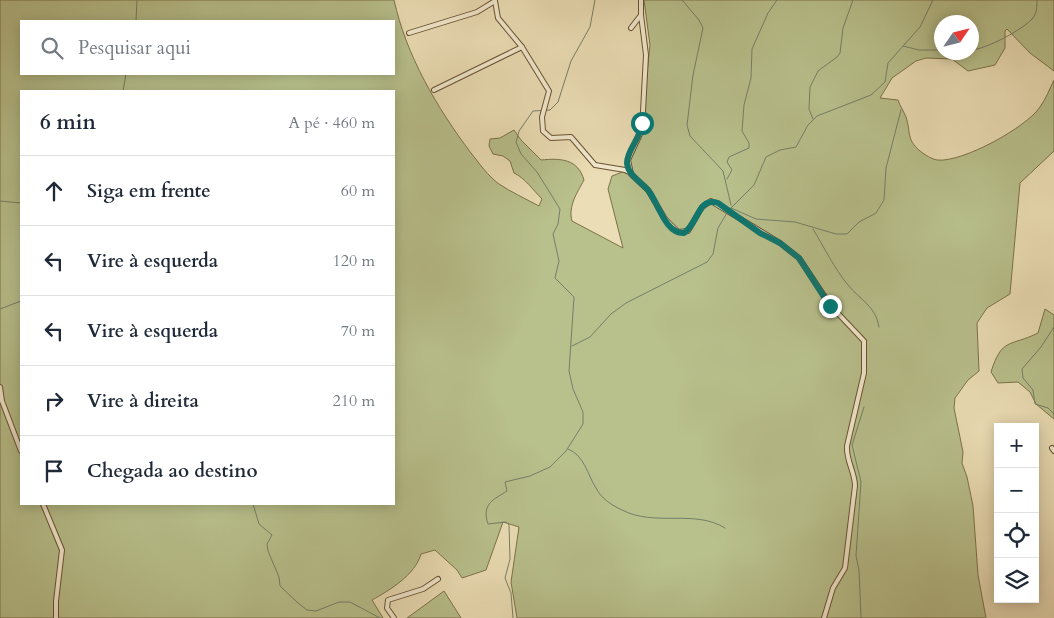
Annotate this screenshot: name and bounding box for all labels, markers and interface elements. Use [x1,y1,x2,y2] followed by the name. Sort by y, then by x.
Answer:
[934,15,979,60] north arrow
[20,20,395,75] search box
[38,34,66,62] icon: search
[78,35,191,61] text: Pesquisar aqui
[40,108,96,137] text: 6 min
[288,112,375,134] text: A pé · 460 m
[631,112,654,135] route start
[40,177,68,205] icon: ahead
[87,178,211,204] text: Siga em frente
[341,180,375,202] text: 60 m
[40,247,68,275] icon: left
[87,248,218,274] text: Vire à esquerda
[333,250,375,272] text: 120 m
[819,295,842,318] route end
[40,317,68,345] icon: left
[87,318,218,344] text: Vire à esquerda
[341,320,375,342] text: 70 m
[40,387,68,415] icon: right
[87,388,199,414] text: Vire à direita
[333,390,375,412] text: 210 m
[994,423,1039,603] map controls
[994,423,1039,468] button: +
[40,457,68,485] icon: arrive
[87,458,258,484] text: Chegada ao destino
[994,468,1039,513] button: −
[994,513,1039,558] button: locate
[994,558,1039,603] button: layers

